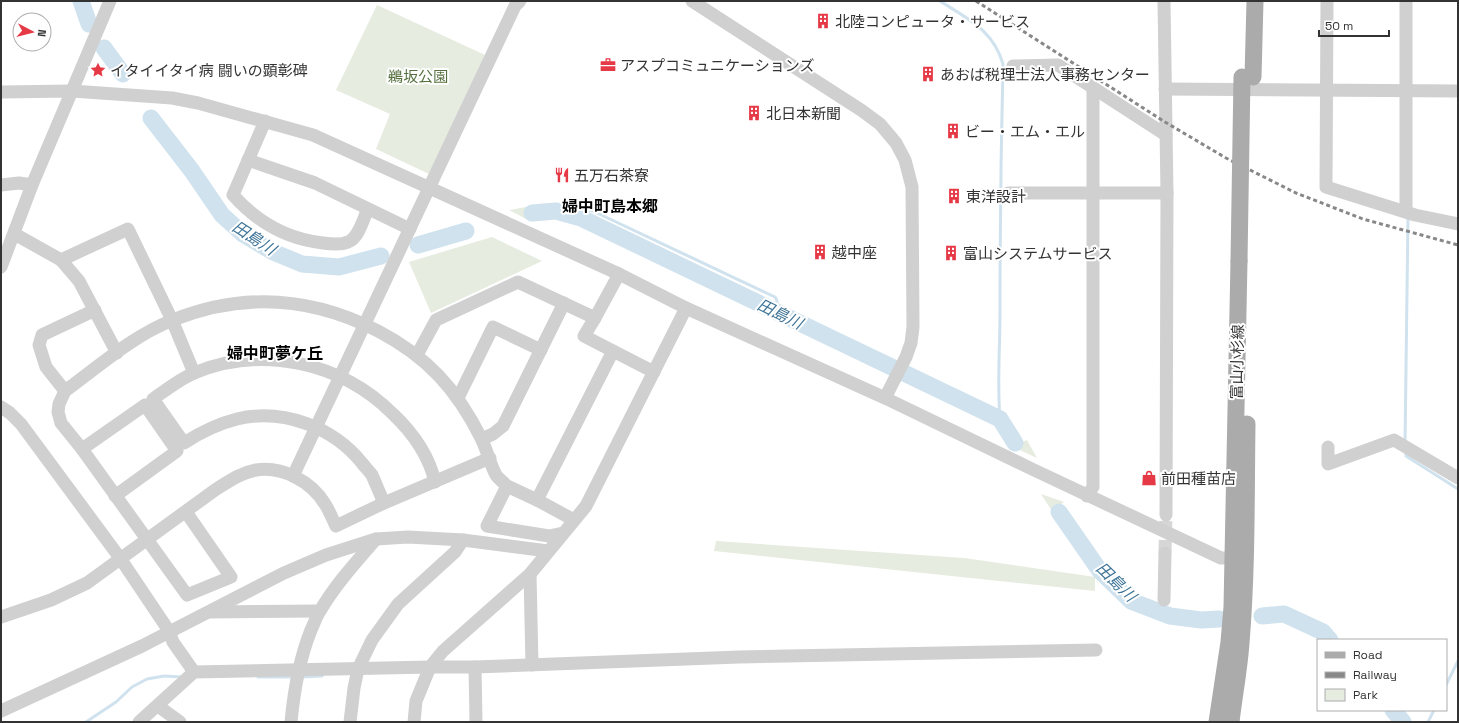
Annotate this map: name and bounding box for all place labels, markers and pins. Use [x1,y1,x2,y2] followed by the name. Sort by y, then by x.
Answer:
[814,12,832,30] building icon: 北陸コンピュータ・サービス
[835,12,1030,31] place label: 北陸コンピュータ・サービス
[599,56,617,74] office icon: アスプコミュニケーションズ
[620,56,814,75] place label: アスプコミュニケーションズ
[89,61,107,79] place icon: イタイイタイ病 闘いの顕彰碑
[110,61,308,80] place label: イタイイタイ病 闘いの顕彰碑
[919,65,937,83] building icon: あおば税理士法人事務センター
[940,65,1150,84] place label: あおば税理士法人事務センター
[745,104,763,122] building icon: 北日本新聞
[766,104,841,123] place label: 北日本新聞
[944,122,962,140] building icon: ビー・エム・エル
[965,122,1085,141] place label: ビー・エム・エル
[553,166,571,184] restaurant icon: 五万石茶寮
[574,166,649,185] place label: 五万石茶寮
[945,187,963,205] building icon: 東洋設計
[966,187,1026,206] place label: 東洋設計
[811,243,829,261] building icon: 越中座
[831,243,877,262] place label: 越中座
[942,244,960,262] building icon: 富山システムサービス
[963,244,1113,263] place label: 富山システムサービス
[1140,469,1158,487] shop icon: 前田種苗店
[1161,469,1236,488] place label: 前田種苗店

